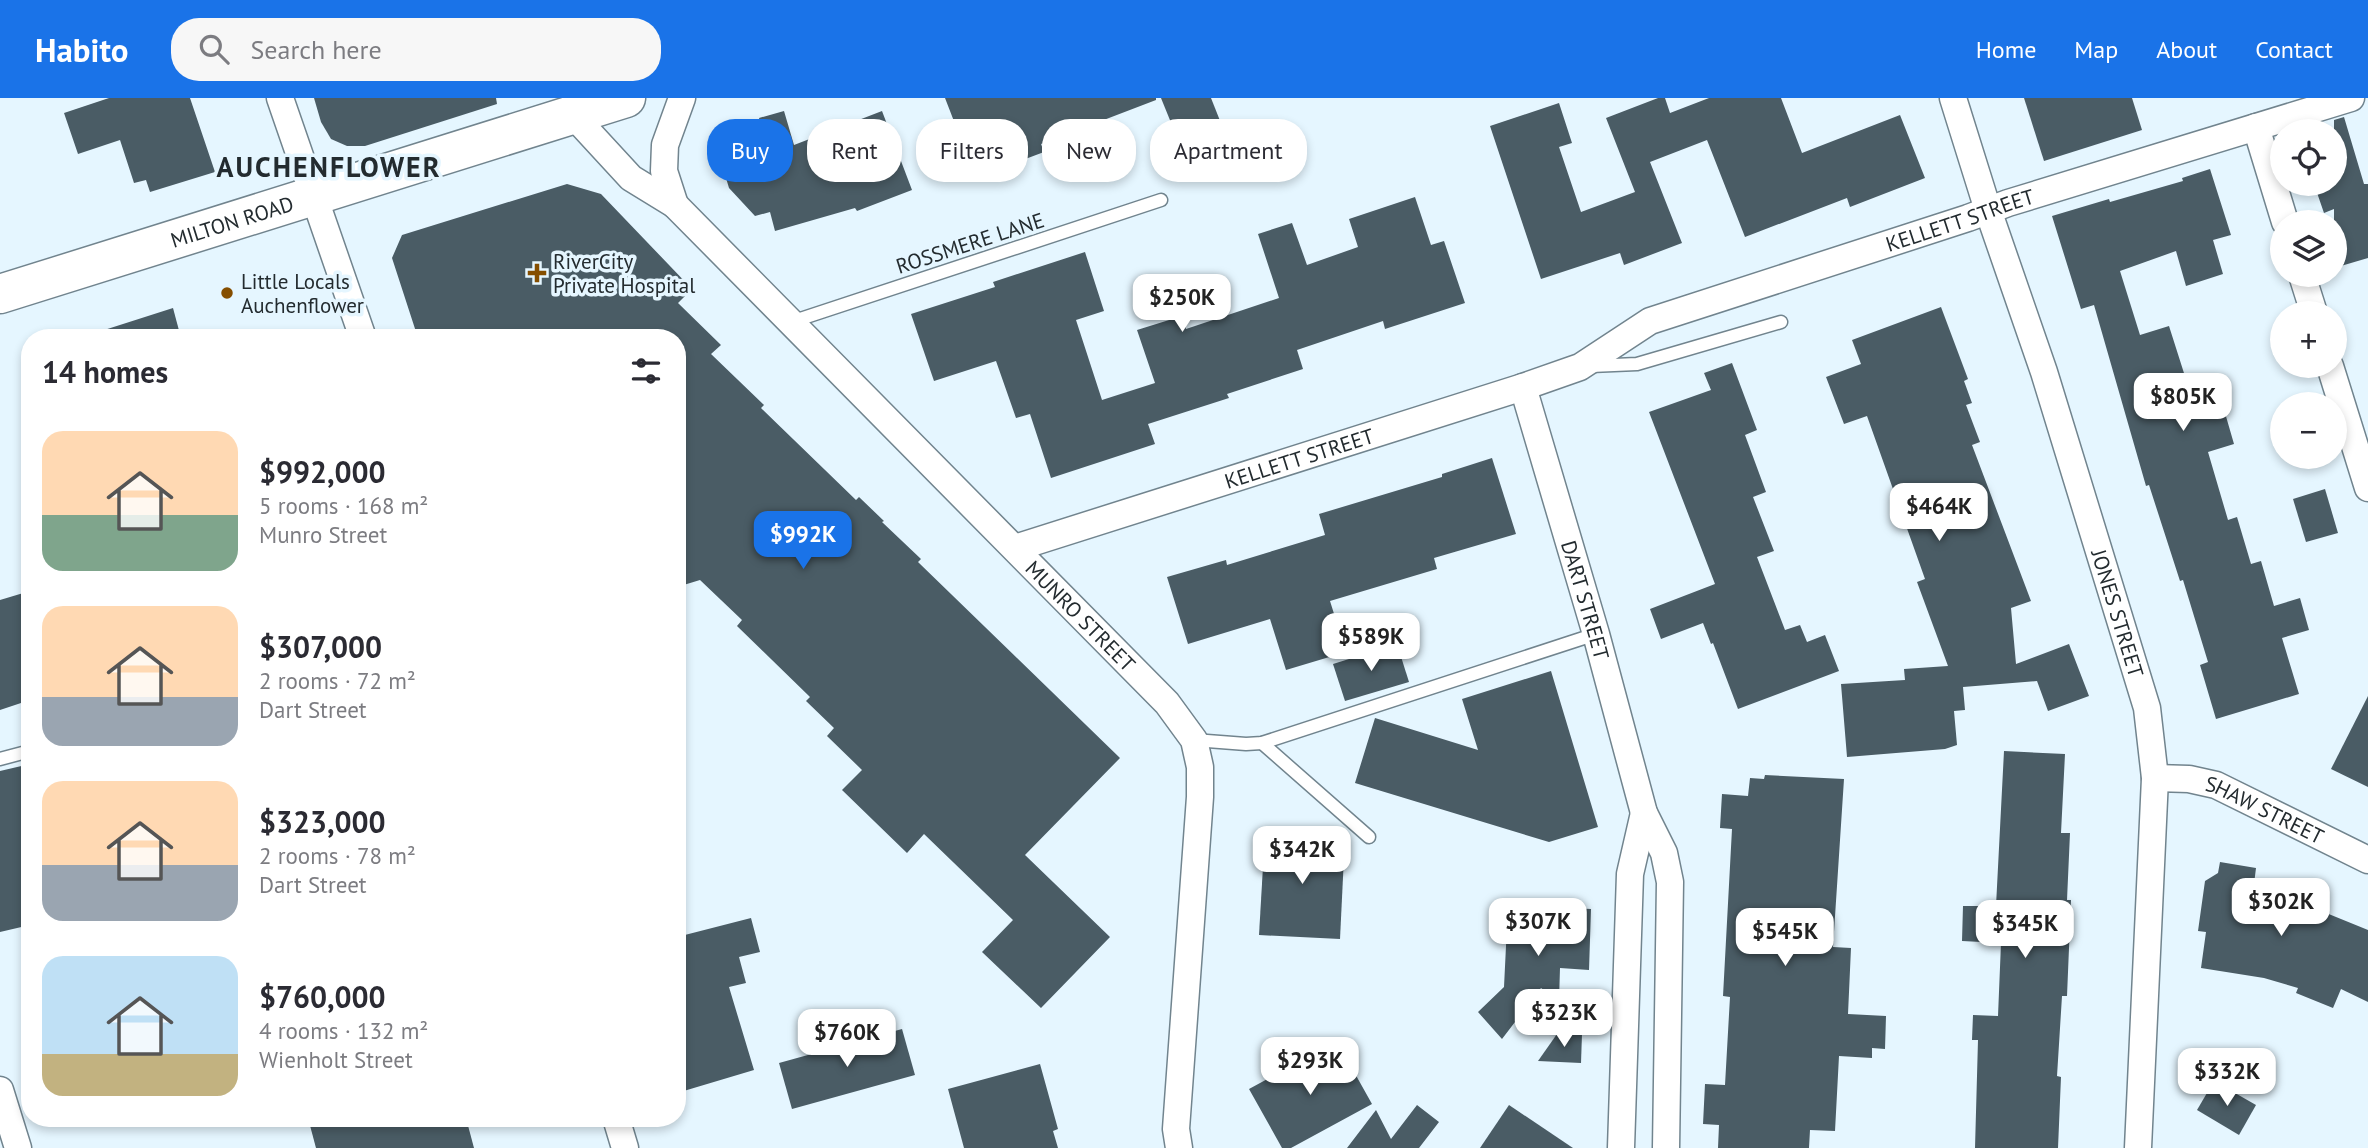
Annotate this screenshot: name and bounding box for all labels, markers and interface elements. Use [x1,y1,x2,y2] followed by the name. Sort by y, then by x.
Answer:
[171,18,661,81] search box
[35,28,129,71] text: Habito
[195,30,233,68] icon: search
[251,33,382,66] text: Search here
[1976,34,2036,65] text: Home
[2074,34,2118,65] text: Map
[2156,34,2217,65] text: About
[2255,34,2333,65] text: Contact
[707,119,793,182] chip: Buy
[807,119,902,182] chip: Rent
[916,119,1028,182] chip: Filters
[1042,119,1136,182] chip: New
[1150,119,1307,182] chip: Apartment
[2270,119,2347,469] map controls
[2270,119,2347,196] button: locate
[217,148,442,185] district label: AUCHENFLOWER
[1882,182,2038,257] street label: KELLETT STREET
[167,189,297,253] street label: MILTON ROAD
[893,206,1047,280] street label: ROSSMERE LANE
[2270,210,2347,287] button: layers
[553,248,695,299] place label: RiverCity Private Hospital
[527,263,547,283] marker: RiverCity Private Hospital
[241,268,364,319] place label: Little Locals Auchenflower
[1133,274,1231,334] pin: $250K
[1149,282,1215,311] text: $250K
[219,285,235,301] marker: Little Locals Auchenflower
[2270,301,2347,378] button: +
[42,352,168,391] text: 14 homes
[627,352,665,390] icon: filters
[2134,374,2232,433] pin: $805K
[2150,381,2216,410] text: $805K
[2270,392,2347,469] button: −
[1221,422,1377,494] street label: KELLETT STREET
[259,452,386,491] text: $992,000
[98,459,182,543] icon: home
[1890,484,1988,543] pin: $464K
[259,491,428,520] text: 5 rooms · 168 m²
[1906,491,1972,520] text: $464K
[754,512,852,571] pin: $992K
[770,519,836,548] text: $992K
[259,520,387,549] text: Munro Street
[1556,537,1616,663] street label: DART STREET
[2085,545,2150,681] street label: JONES STREET
[1020,554,1142,677] street label: MUNRO STREET
[1322,614,1420,673] pin: $589K
[1338,621,1404,650] text: $589K
[259,627,382,666] text: $307,000
[98,634,182,718] icon: home
[259,666,416,695] text: 2 rooms · 72 m²
[259,695,367,724] text: Dart Street
[2203,770,2329,850] street label: SHAW STREET
[259,802,386,841] text: $323,000
[98,809,182,893] icon: home
[1253,826,1351,886] pin: $342K
[1269,834,1335,863] text: $342K
[259,841,416,870] text: 2 rooms · 78 m²
[259,870,367,899] text: Dart Street
[2232,878,2330,938] pin: $302K
[2248,886,2314,915] text: $302K
[1489,898,1587,958] pin: $307K
[1976,900,2074,960] pin: $345K
[1505,906,1571,935] text: $307K
[1736,908,1834,968] pin: $545K
[1992,908,2058,937] text: $345K
[1752,916,1818,945] text: $545K
[259,977,386,1016] text: $760,000
[98,984,182,1068] icon: home
[1515,990,1613,1049] pin: $323K
[1531,997,1597,1026] text: $323K
[798,1010,896,1069] pin: $760K
[259,1016,428,1045] text: 4 rooms · 132 m²
[814,1017,880,1046] text: $760K
[1261,1038,1359,1097] pin: $293K
[259,1045,413,1074] text: Wienholt Street
[1277,1045,1343,1074] text: $293K
[2178,1048,2276,1108] pin: $332K
[2194,1056,2260,1085] text: $332K

